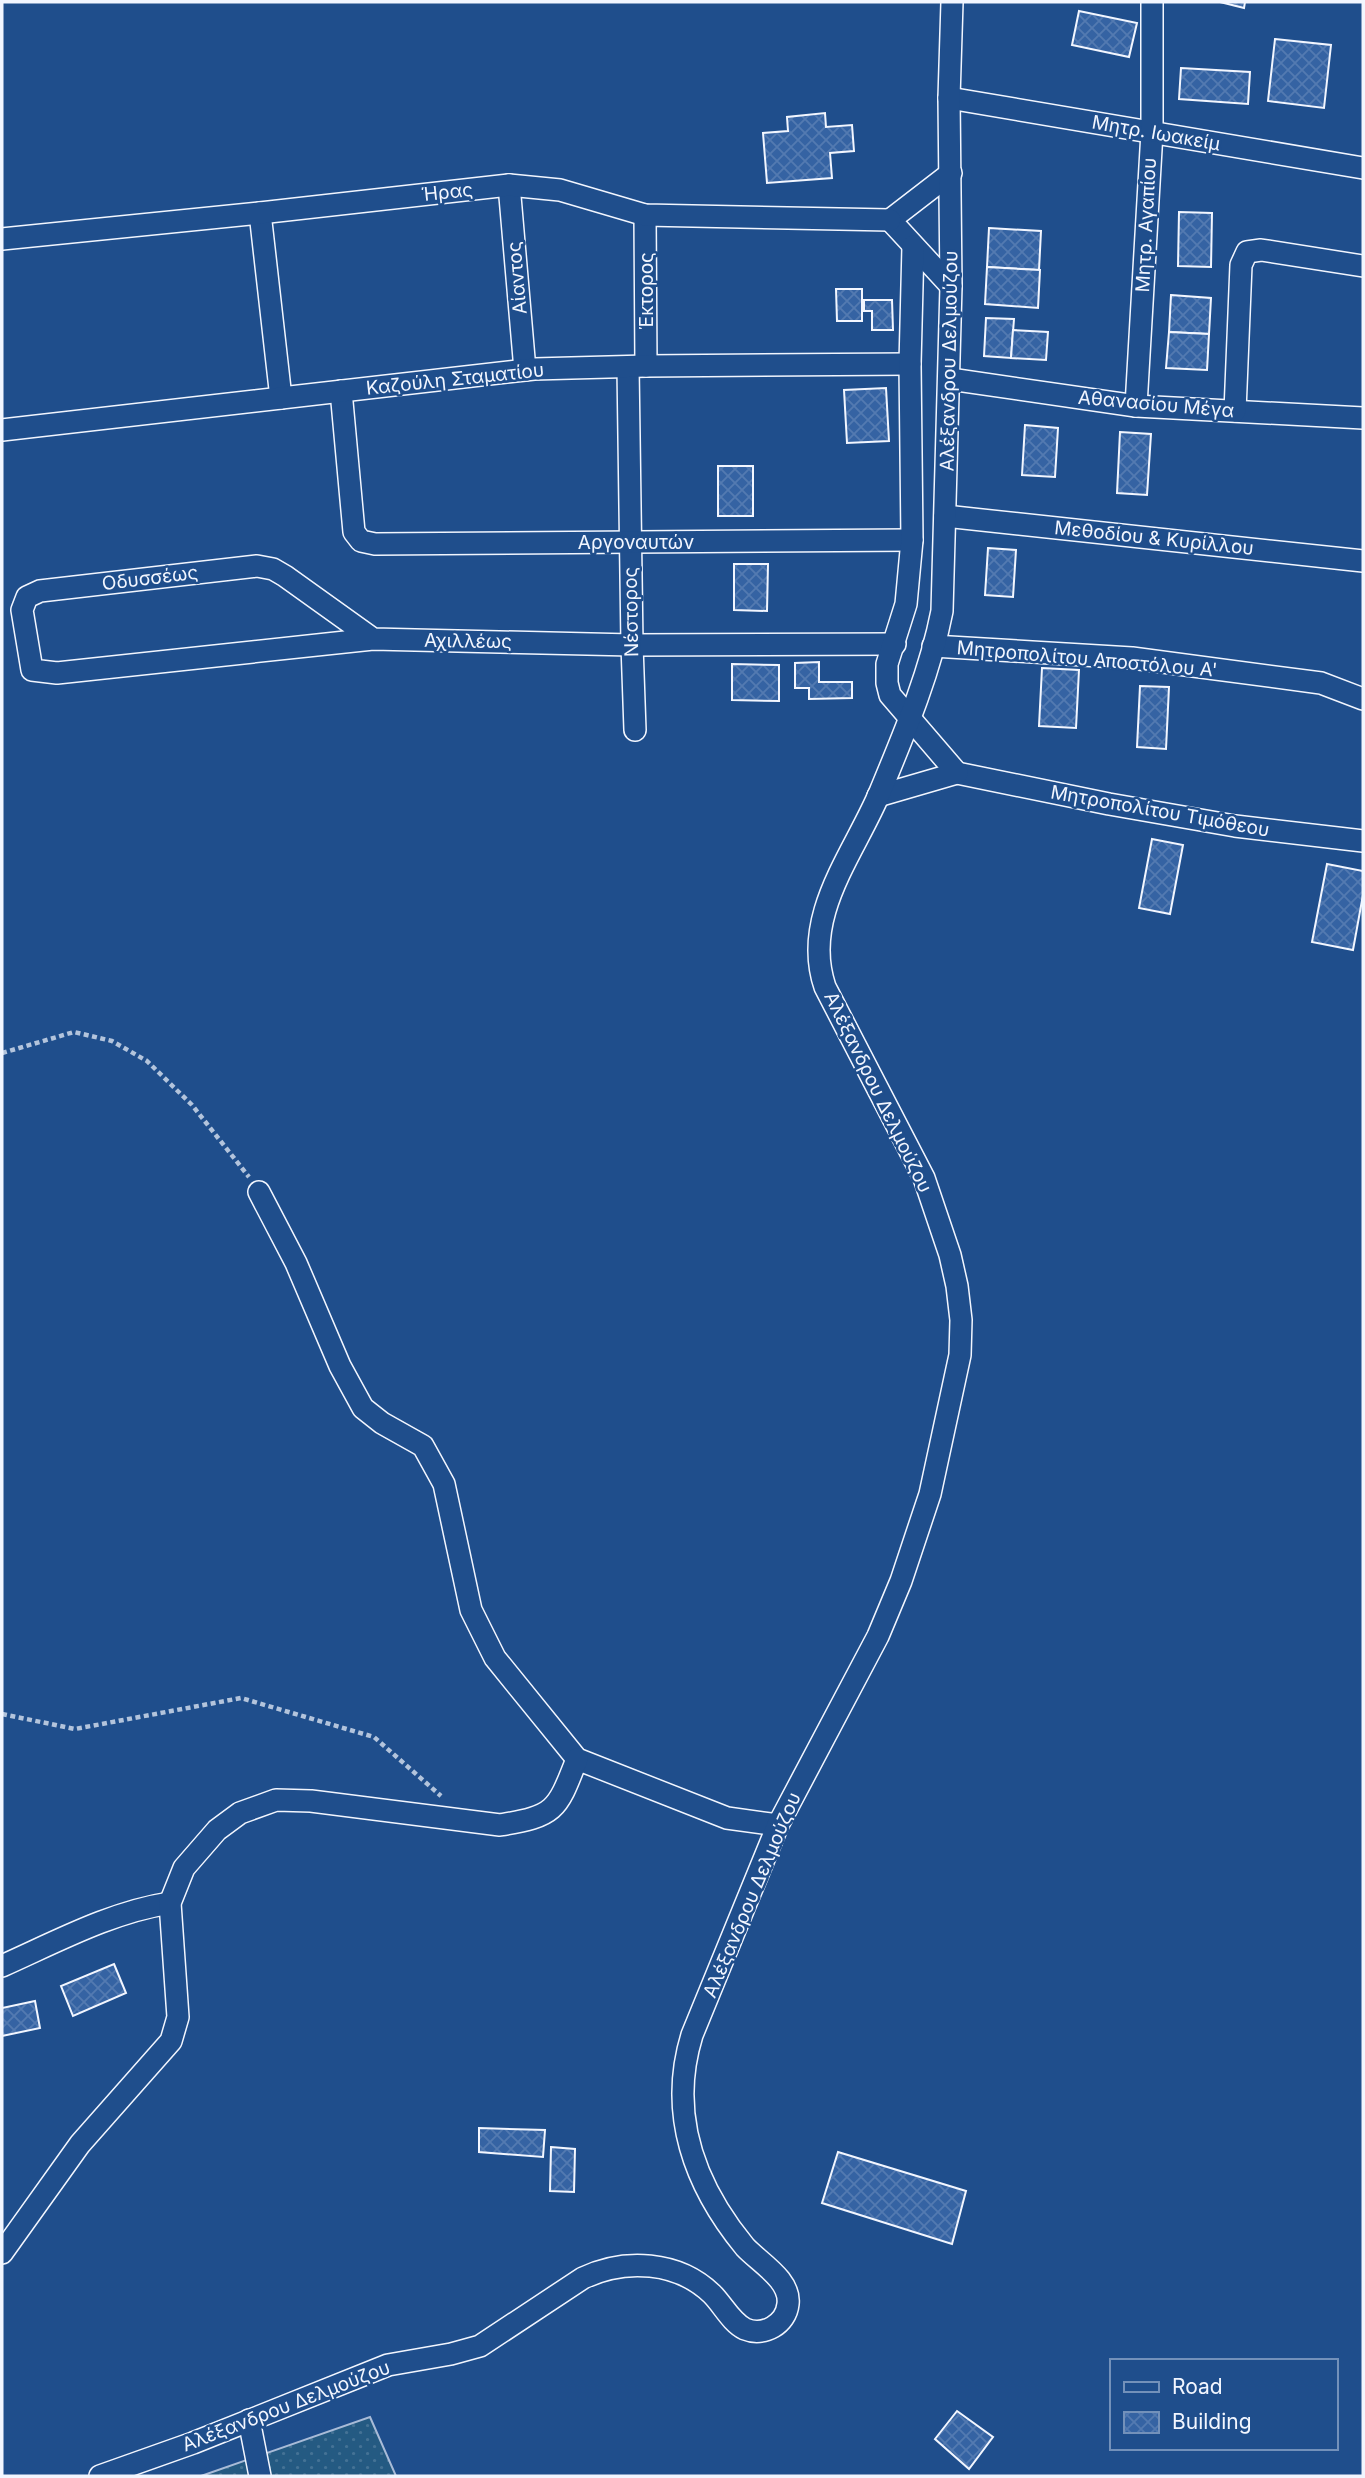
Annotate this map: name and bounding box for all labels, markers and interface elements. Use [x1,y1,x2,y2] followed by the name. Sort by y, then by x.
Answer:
[1090,110,1223,156] street label: Μητρ. Ιωακείμ
[1131,157,1161,293] street label: Μητρ. Αγαπίου
[420,178,474,206] street label: Ήρας
[502,241,532,315] street label: Αίαντος
[936,250,962,472] street label: Αλέξανδρου Δελμούζου
[635,252,658,330] street label: Έκτορος
[365,358,545,400] street label: Καζούλη Σταματίου
[1077,386,1235,422] street label: Αθανασίου Μέγα
[1053,516,1255,560] street label: Μεθοδίου & Κυρίλλου
[578,531,694,554] street label: Αργοναυτών
[101,561,199,595] street label: Οδυσσέως
[619,567,643,657] street label: Νέστορος
[424,629,512,653] street label: Αχιλλέως
[956,636,1218,682] street label: Μητροπολίτου Αποστόλου Α'
[1049,780,1271,842] street label: Μητροπολίτου Τιμόθεου
[819,988,937,1196] street label: Αλέξανδρου Δελμούζου
[698,1789,806,2001] street label: Αλέξανδρου Δελμούζου
[179,2356,393,2456] street label: Αλέξανδρου Δελμούζου
[1110,2359,1337,2450] legend
[1172,2374,1223,2399] text: Road
[1172,2409,1252,2434] text: Building

